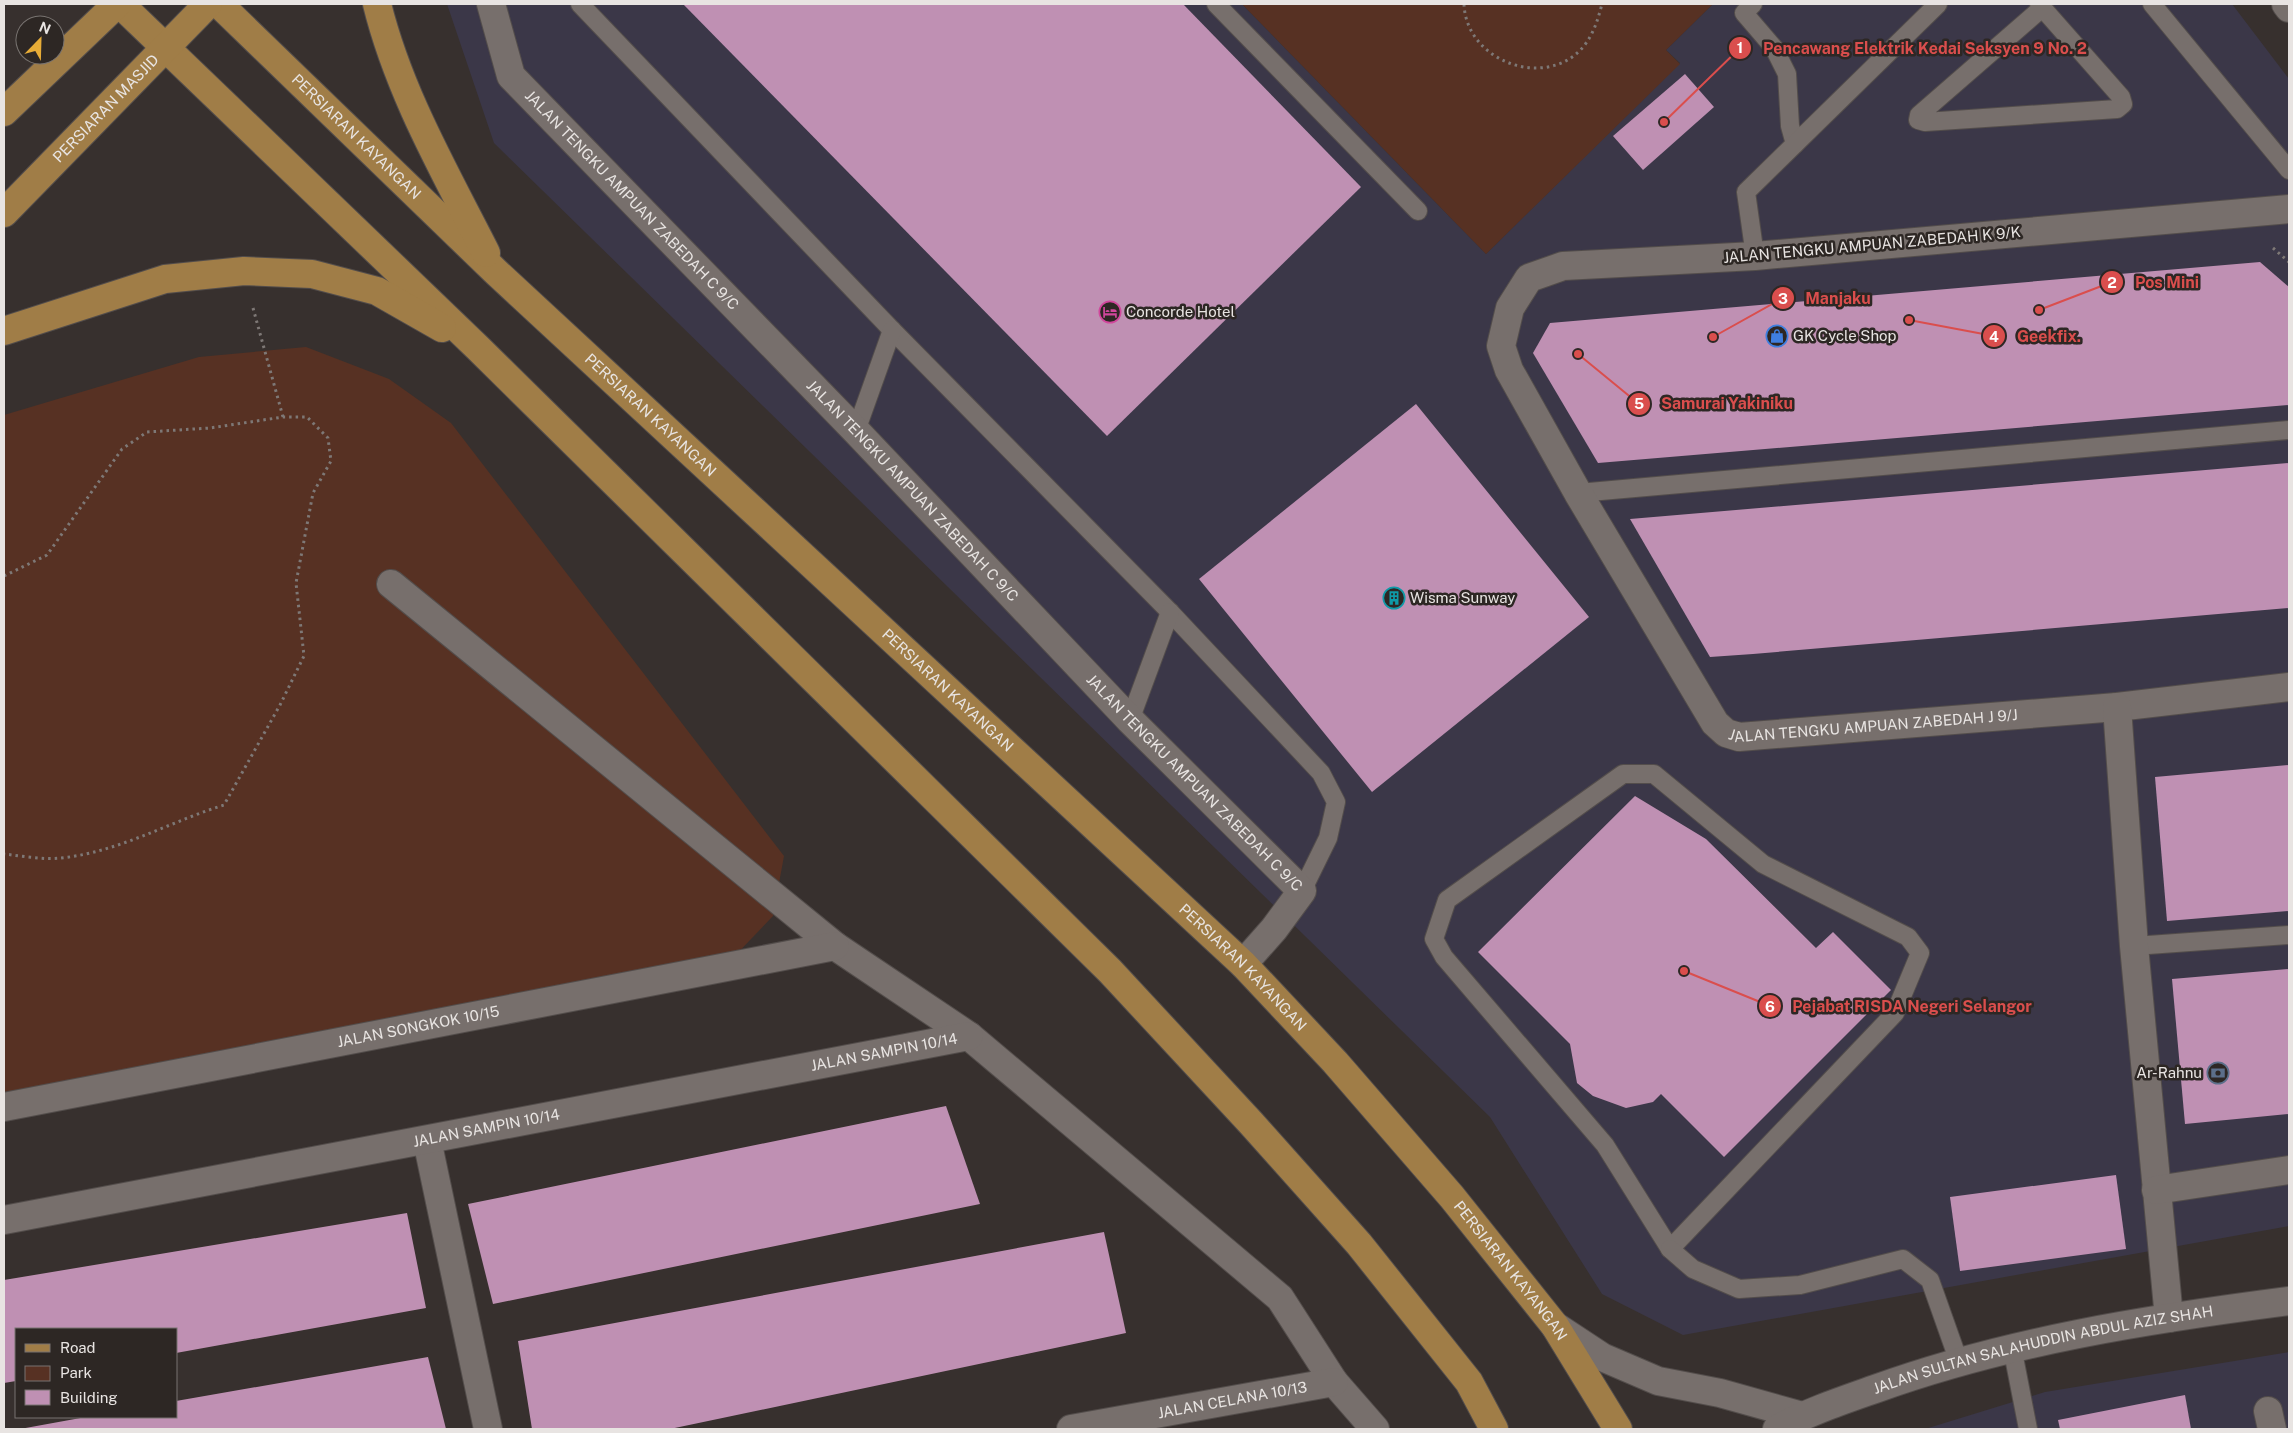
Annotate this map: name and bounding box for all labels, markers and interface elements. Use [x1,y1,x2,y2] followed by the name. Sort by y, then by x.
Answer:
[15,15,65,65] north arrow
[37,19,53,38] text: N
[1728,33,2097,64] callout: Pencawang Elektrik Kedai Seksyen 9 No. 2
[1737,39,1743,56] text: 1
[1763,39,2087,58] text: Pencawang Elektrik Kedai Seksyen 9 No. 2
[49,51,162,166] street label: PERSIARAN MASJID
[289,70,425,203] street label: PERSIARAN KAYANGAN
[522,87,742,313] street label: JALAN TENGKU AMPUAN ZABEDAH C 9/C
[1723,223,2021,266] street label: JALAN TENGKU AMPUAN ZABEDAH K 9/K
[2100,267,2209,298] callout: Pos Mini
[2135,273,2199,292] text: Pos Mini
[2107,274,2117,291] text: 2
[1771,283,1881,314] callout: Manjaku
[1805,289,1871,308] text: Manjaku
[1778,290,1788,307] text: 3
[1098,300,1122,324] hotel icon: Concorde Hotel
[1126,303,1235,320] place label: Concorde Hotel
[1982,321,2091,352] callout: Geekfix.
[1765,324,1789,348] shop icon: GK Cycle Shop
[1793,327,1897,344] place label: GK Cycle Shop
[2017,327,2081,346] text: Geekfix.
[1989,328,1999,345] text: 4
[582,350,720,480] street label: PERSIARAN KAYANGAN
[803,377,1022,605] street label: JALAN TENGKU AMPUAN ZABEDAH C 9/C
[1626,388,1803,419] callout: Samurai Yakiniku
[1661,394,1793,413] text: Samurai Yakiniku
[1634,395,1644,412] text: 5
[1382,586,1406,610] building icon: Wisma Sunway
[1410,589,1515,606] place label: Wisma Sunway
[879,625,1017,755] street label: PERSIARAN KAYANGAN
[1083,671,1306,895] street label: JALAN TENGKU AMPUAN ZABEDAH C 9/C
[1727,706,2018,745] street label: JALAN TENGKU AMPUAN ZABEDAH J 9/J
[1176,900,1310,1034] street label: PERSIARAN KAYANGAN
[1757,991,2042,1022] callout: Pejabat RISDA Negeri Selangor
[1792,997,2032,1016] text: Pejabat RISDA Negeri Selangor
[1765,998,1775,1015] text: 6
[336,1002,501,1050] street label: JALAN SONGKOK 10/15
[809,1029,959,1074] street label: JALAN SAMPIN 10/14
[2206,1061,2230,1085] bank icon: Ar-Rahnu
[2136,1064,2202,1081] place label: Ar-Rahnu
[411,1105,561,1150] street label: JALAN SAMPIN 10/14
[1451,1198,1571,1343] street label: PERSIARAN KAYANGAN
[1871,1302,2214,1397] street label: JALAN SULTAN SALAHUDDIN ABDUL AZIZ SHAH
[15,1328,178,1418] legend
[60,1339,96,1356] text: Road
[60,1364,92,1381] text: Park
[1156,1378,1308,1421] street label: JALAN CELANA 10/13
[60,1389,118,1406] text: Building

